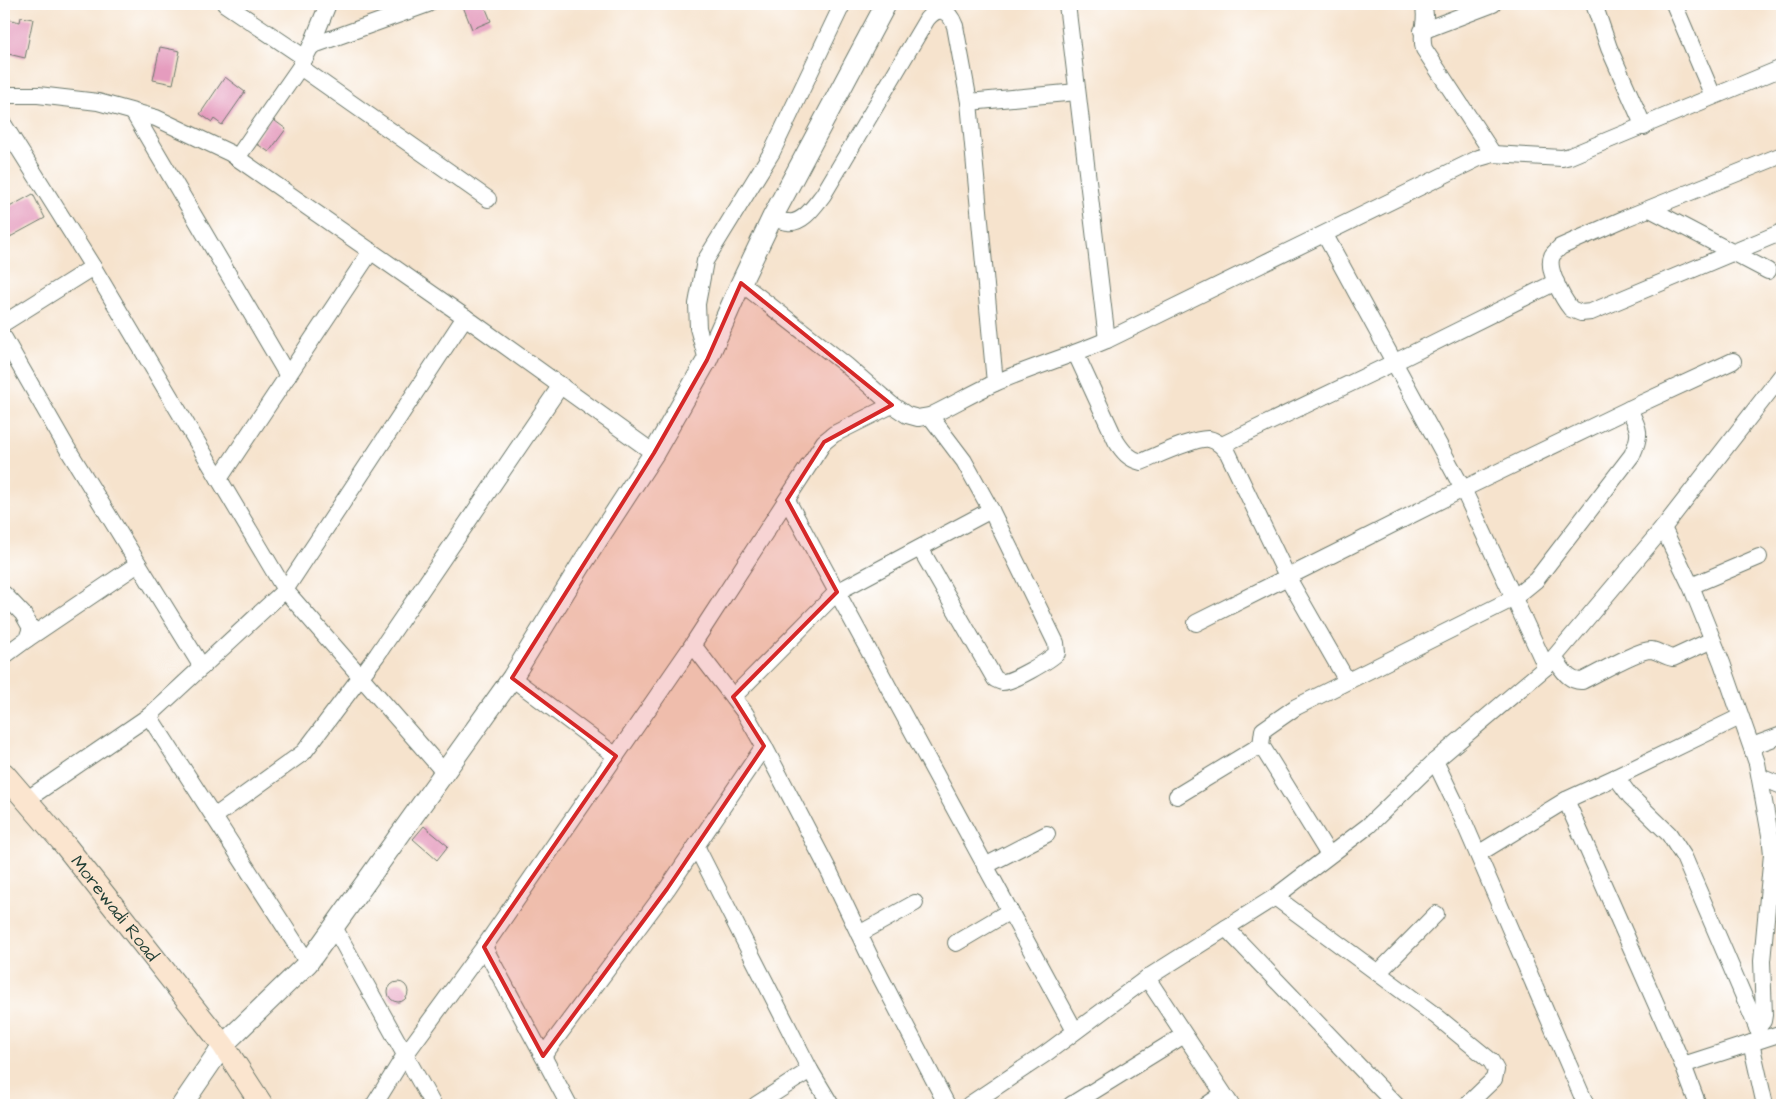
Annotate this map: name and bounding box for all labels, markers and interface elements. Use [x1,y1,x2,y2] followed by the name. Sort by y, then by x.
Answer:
[65,850,164,967] street label: Morewadi Road

